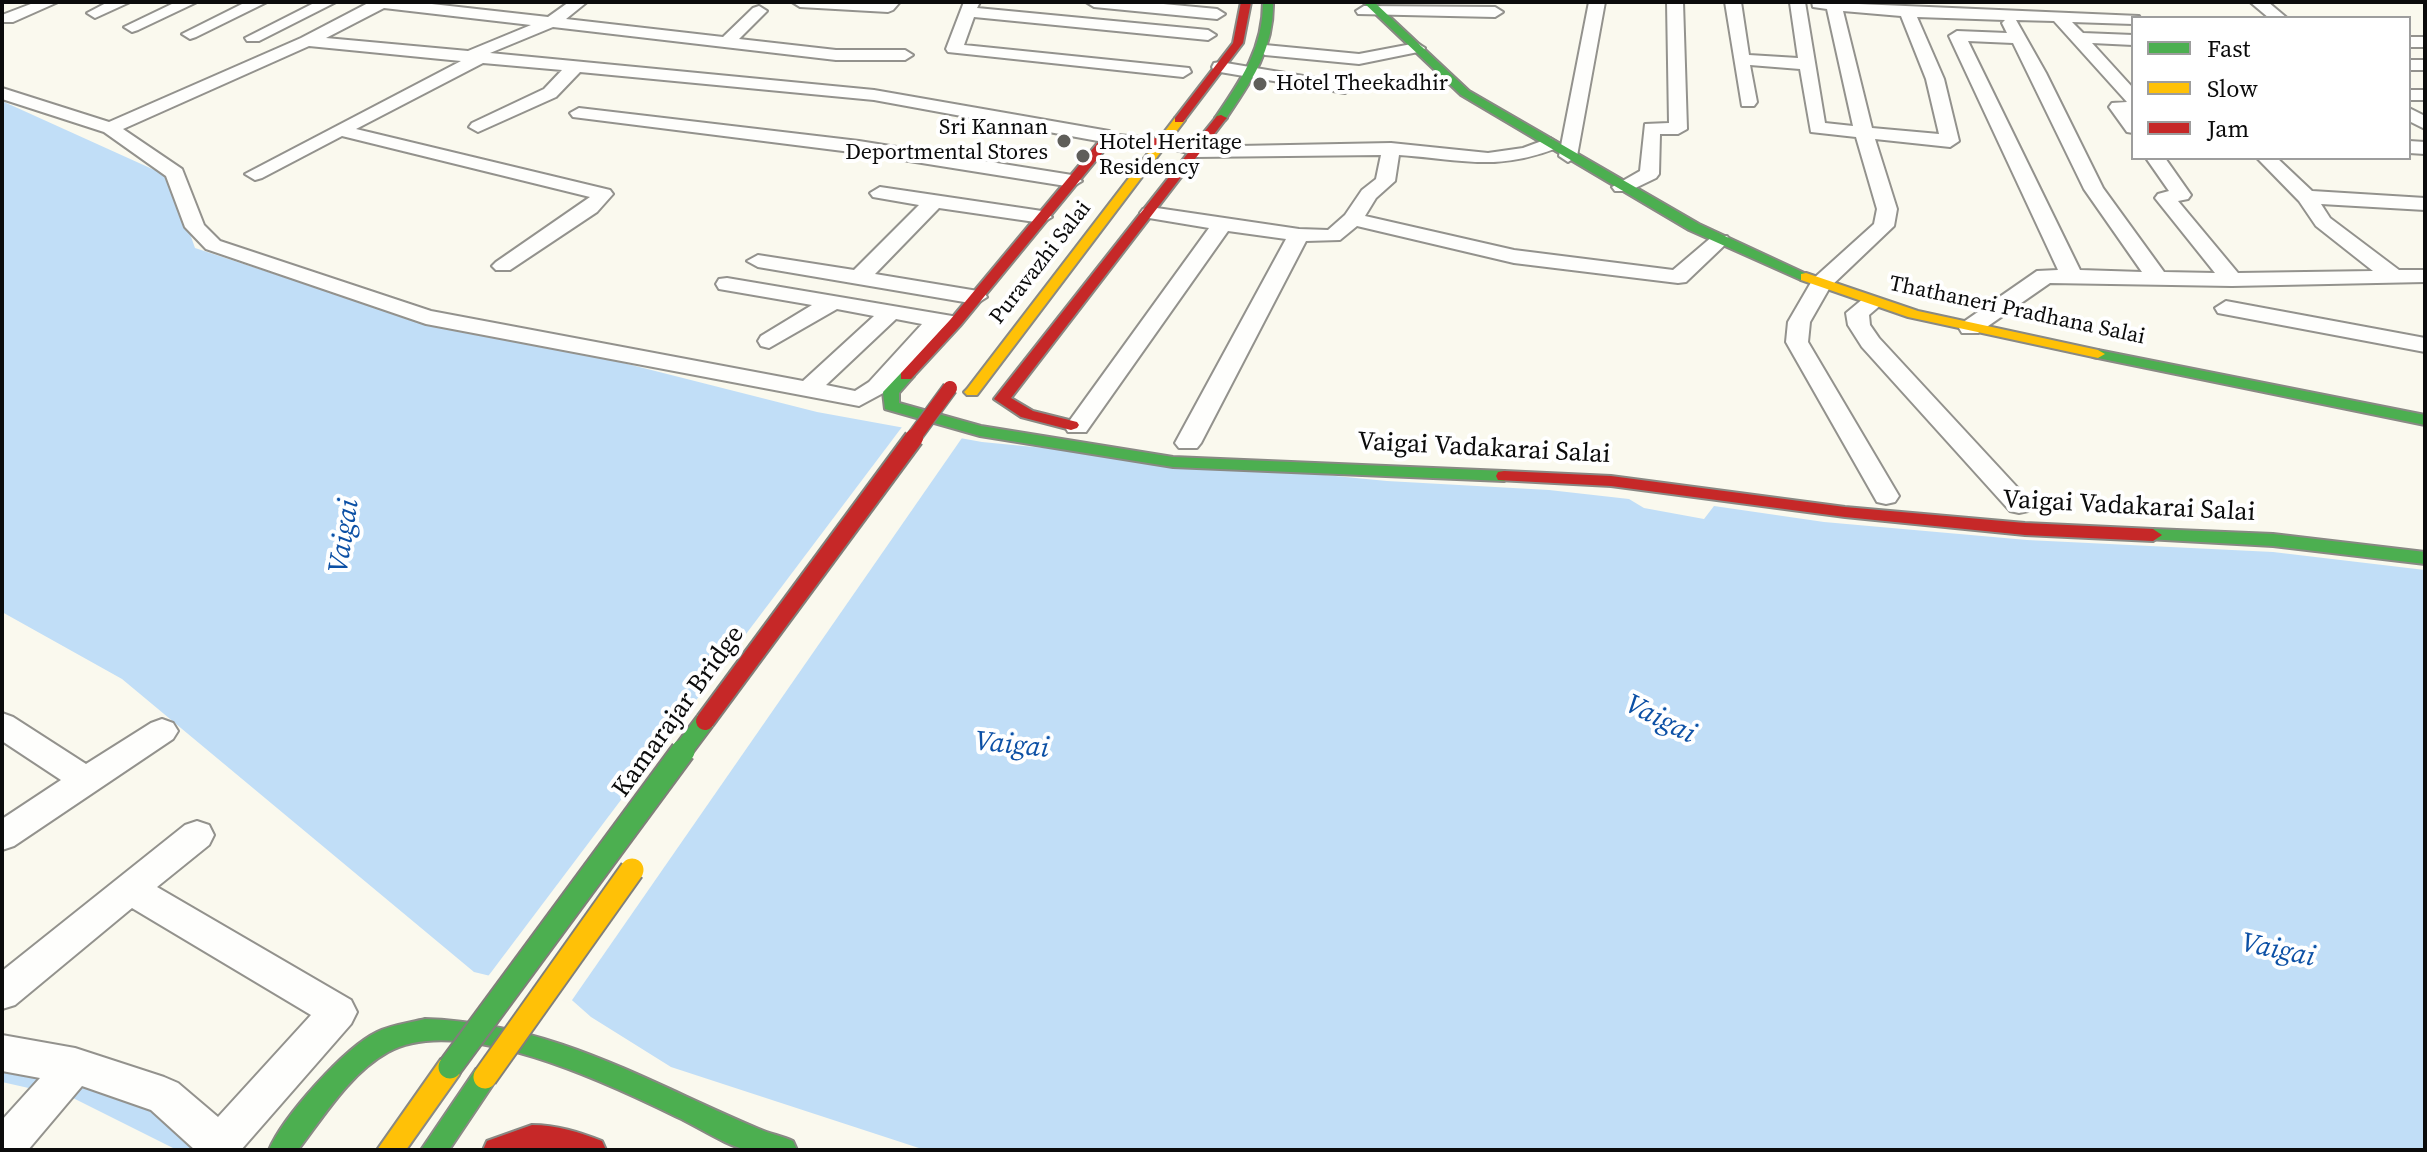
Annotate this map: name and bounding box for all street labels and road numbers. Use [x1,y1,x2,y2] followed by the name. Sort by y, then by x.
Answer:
[985,196,1097,330] street label: Puravazhi Salai
[1887,271,2147,351] street label: Thathaneri Pradhana Salai
[1357,427,1611,471] street label: Vaigai Vadakarai Salai
[2002,485,2256,529] street label: Vaigai Vadakarai Salai
[606,620,752,804] street label: Kamarajar Bridge

